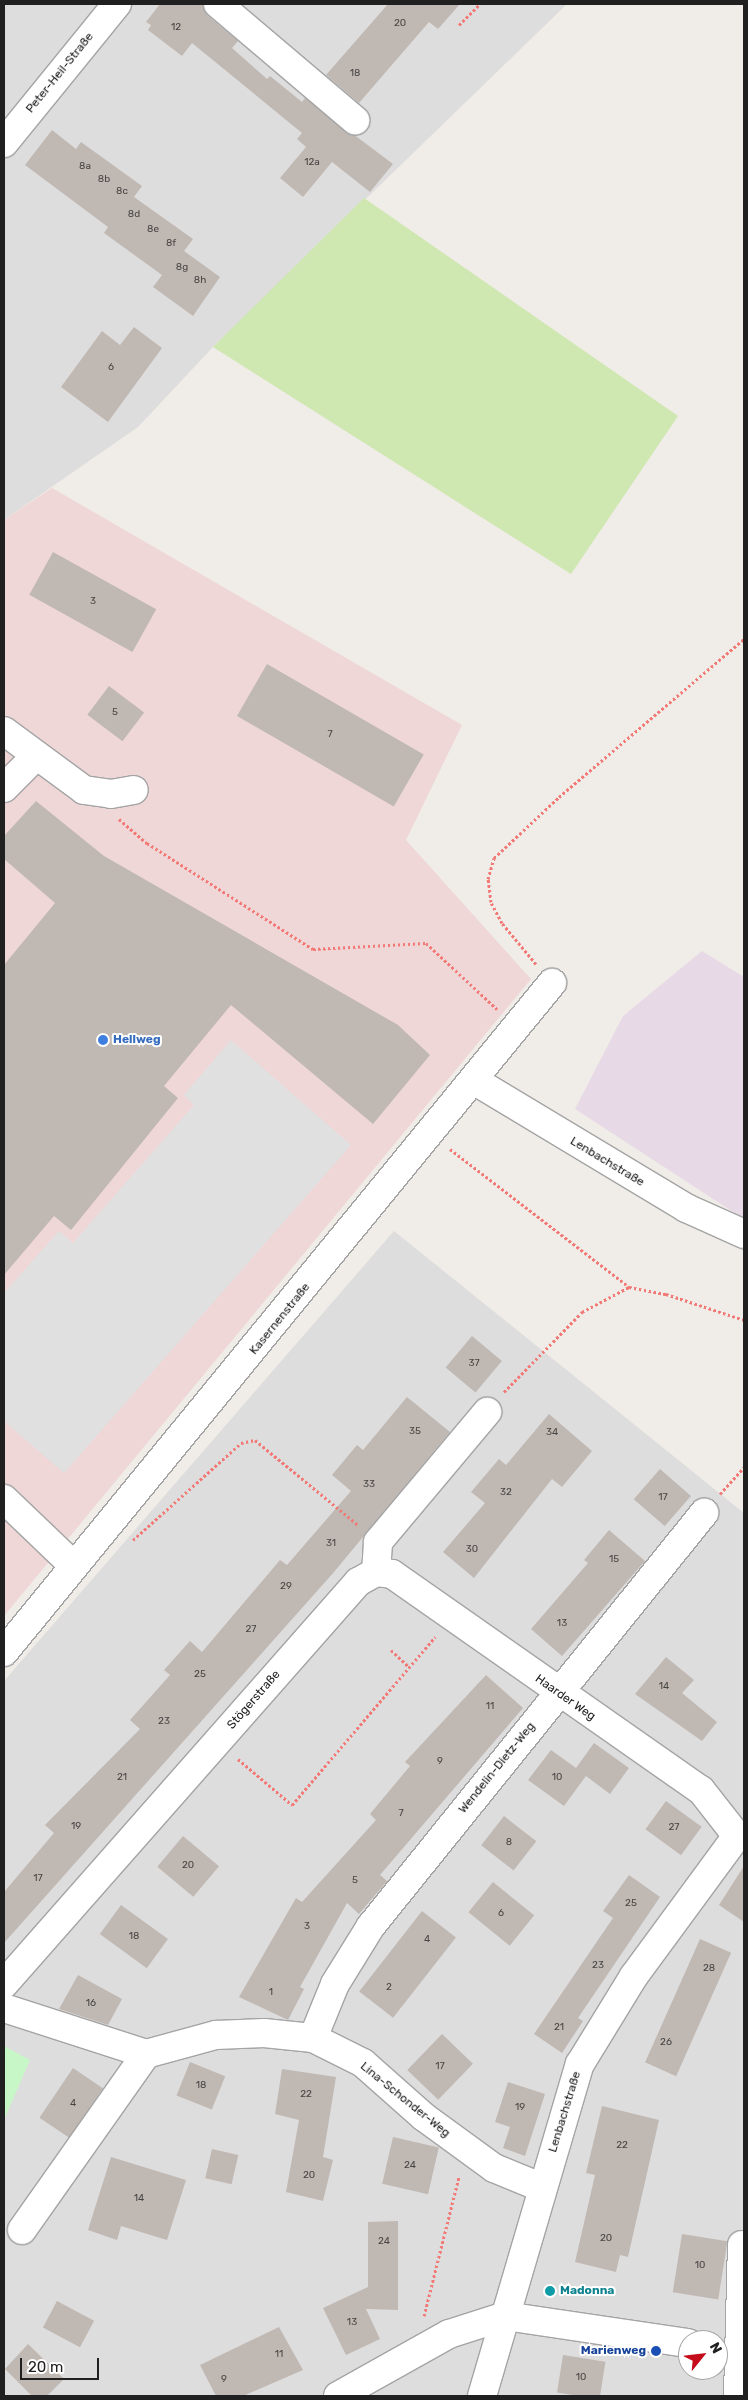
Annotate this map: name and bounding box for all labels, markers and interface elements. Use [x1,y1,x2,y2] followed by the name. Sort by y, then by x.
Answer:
[394,18,406,30] house number: 20
[171,22,181,34] house number: 12
[23,30,97,116] street label: Peter-Heil-Straße
[350,68,360,80] house number: 18
[304,157,320,169] house number: 12a
[79,161,91,173] house number: 8a
[98,174,110,186] house number: 8b
[116,186,128,198] house number: 8c
[128,209,140,221] house number: 8d
[147,224,159,236] house number: 8e
[166,238,176,250] house number: 8f
[176,262,188,274] house number: 8g
[194,275,206,287] house number: 8h
[108,362,114,374] house number: 6
[90,596,96,608] house number: 3
[112,707,118,719] house number: 5
[327,729,333,741] house number: 7
[113,1033,161,1047] place label: Hellweg
[97,1034,109,1046] marker: Hellweg
[567,1134,647,1190] street label: Lenbachstraße
[247,1280,313,1358] street label: Kasernenstraße
[468,1358,480,1370] house number: 37
[409,1426,421,1438] house number: 35
[546,1427,558,1439] house number: 34
[363,1479,375,1491] house number: 33
[500,1487,512,1499] house number: 32
[658,1492,668,1504] house number: 17
[326,1538,336,1550] house number: 31
[466,1544,478,1556] house number: 30
[609,1554,619,1566] house number: 15
[280,1581,292,1593] house number: 29
[557,1618,567,1630] house number: 13
[246,1624,256,1636] house number: 27
[225,1668,283,1732] street label: Stögerstraße
[194,1669,206,1681] house number: 25
[532,1672,598,1724] street label: Haarder Weg
[659,1681,669,1693] house number: 14
[486,1701,494,1713] house number: 11
[158,1716,170,1728] house number: 23
[456,1719,538,1817] street label: Wendelin-Dietz-Weg
[437,1756,443,1768] house number: 9
[117,1772,127,1784] house number: 21
[552,1772,562,1784] house number: 10
[398,1808,404,1820] house number: 7
[71,1821,81,1833] house number: 19
[669,1822,679,1834] house number: 27
[506,1837,512,1849] house number: 8
[182,1860,194,1872] house number: 20
[33,1873,43,1885] house number: 17
[352,1875,358,1887] house number: 5
[625,1898,637,1910] house number: 25
[498,1908,504,1920] house number: 6
[304,1921,310,1933] house number: 3
[129,1931,139,1943] house number: 18
[424,1934,430,1946] house number: 4
[592,1960,604,1972] house number: 23
[703,1963,715,1975] house number: 28
[386,1982,392,1994] house number: 2
[269,1987,273,1999] house number: 1
[86,1998,96,2010] house number: 16
[554,2022,564,2034] house number: 21
[660,2037,672,2049] house number: 26
[357,2059,453,2141] street label: Lina-Schonder-Weg
[435,2061,445,2073] house number: 17
[546,2070,584,2154] street label: Lenbachstraße
[196,2080,206,2092] house number: 18
[300,2089,312,2101] house number: 22
[70,2098,76,2110] house number: 4
[515,2102,525,2114] house number: 19
[616,2140,628,2152] house number: 22
[404,2160,416,2172] house number: 24
[303,2170,315,2182] house number: 20
[134,2193,144,2205] house number: 14
[600,2233,612,2245] house number: 20
[378,2236,390,2248] house number: 24
[695,2260,705,2272] house number: 10
[560,2284,614,2298] place label: Madonna
[544,2285,556,2297] marker: Madonna
[347,2317,357,2329] house number: 13
[678,2330,728,2380] north arrow
[706,2339,726,2356] text: N
[581,2344,646,2358] place label: Marienweg
[650,2345,662,2357] marker: Marienweg
[22,2348,101,2380] scale bar
[275,2349,283,2361] house number: 11
[28,2358,63,2376] text: 20 m
[576,2372,586,2384] house number: 10
[221,2374,227,2386] house number: 9

